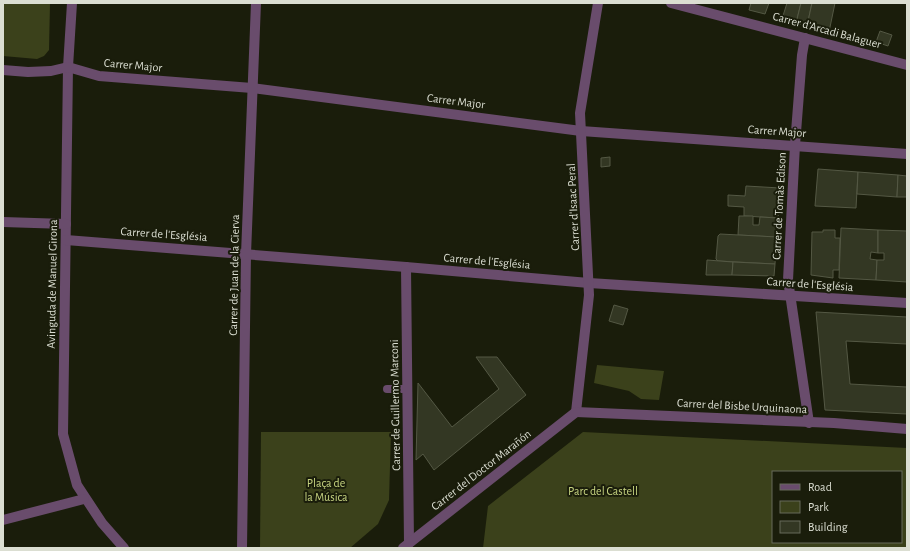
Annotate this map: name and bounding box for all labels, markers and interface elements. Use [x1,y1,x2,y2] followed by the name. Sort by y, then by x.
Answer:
[771,10,883,50] street label: Carrer d'Arcadi Balaguer
[103,56,163,75] street label: Carrer Major
[426,91,486,112] street label: Carrer Major
[747,123,807,140] street label: Carrer Major
[770,152,788,260] street label: Carrer de Tomàs Edison
[565,163,581,251] street label: Carrer d'Isaac Peral
[227,214,241,336] street label: Carrer de Juan de la Cierva
[45,219,59,349] street label: Avinguda de Manuel Girona
[120,225,208,243] street label: Carrer de l'Església
[443,251,531,271] street label: Carrer de l'Església
[766,275,854,293] street label: Carrer de l'Església
[388,339,402,471] street label: Carrer de Guillermo Marconi
[677,397,808,415] street label: Carrer del Bisbe Urquinaona
[429,427,533,513] street label: Carrer del Doctor Marañón
[772,471,902,543] legend
[304,477,348,503] park label: Plaça de la Música
[808,481,832,493] text: Road
[568,485,638,497] park label: Parc del Castell
[808,501,829,513] text: Park
[808,521,848,533] text: Building

